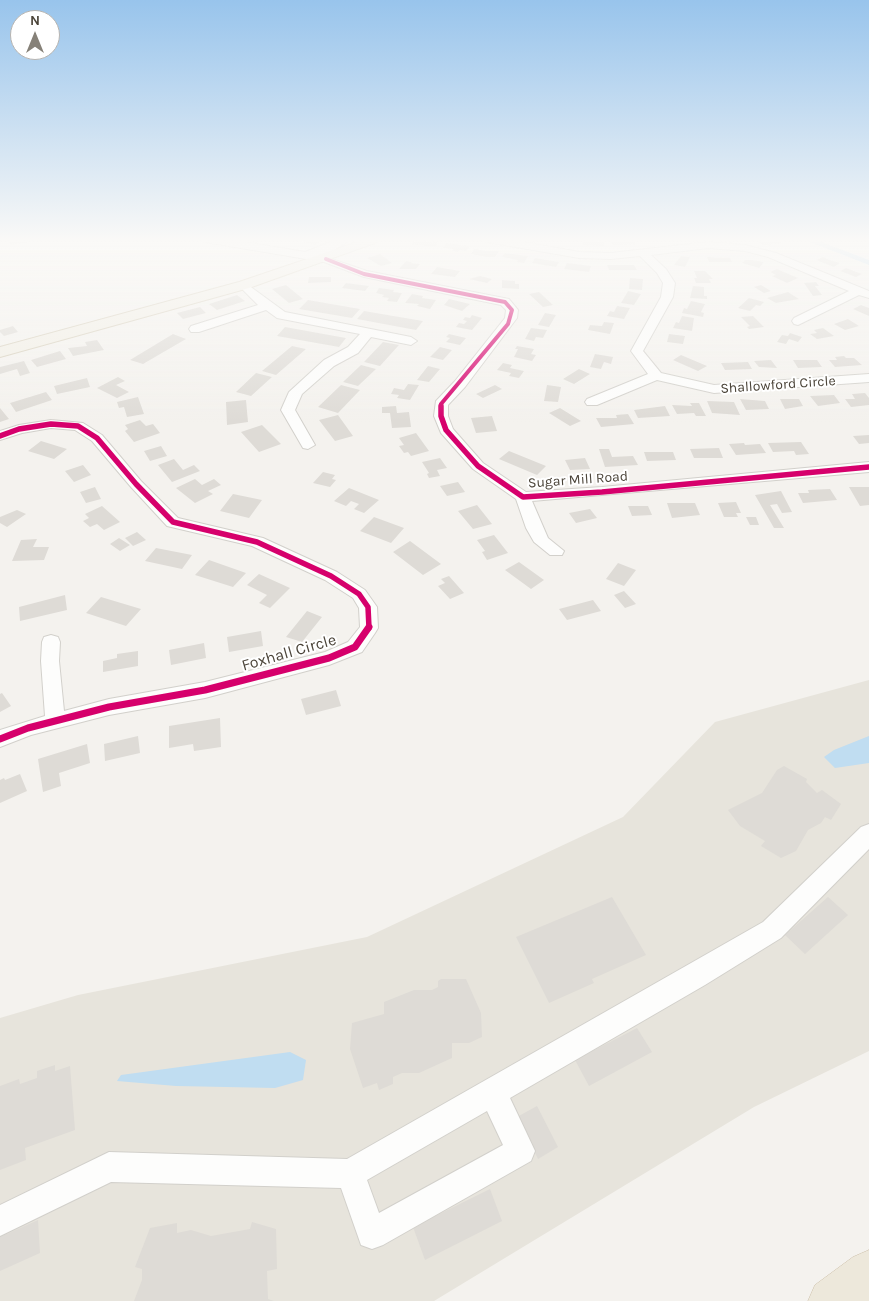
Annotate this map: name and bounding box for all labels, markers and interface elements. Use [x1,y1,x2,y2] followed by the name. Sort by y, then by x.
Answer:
[10,10,60,60] north arrow
[30,12,40,29] text: N
[720,373,836,397] street label: Shallowford Circle
[527,468,629,492] street label: Sugar Mill Road
[240,630,338,676] street label: Foxhall Circle

